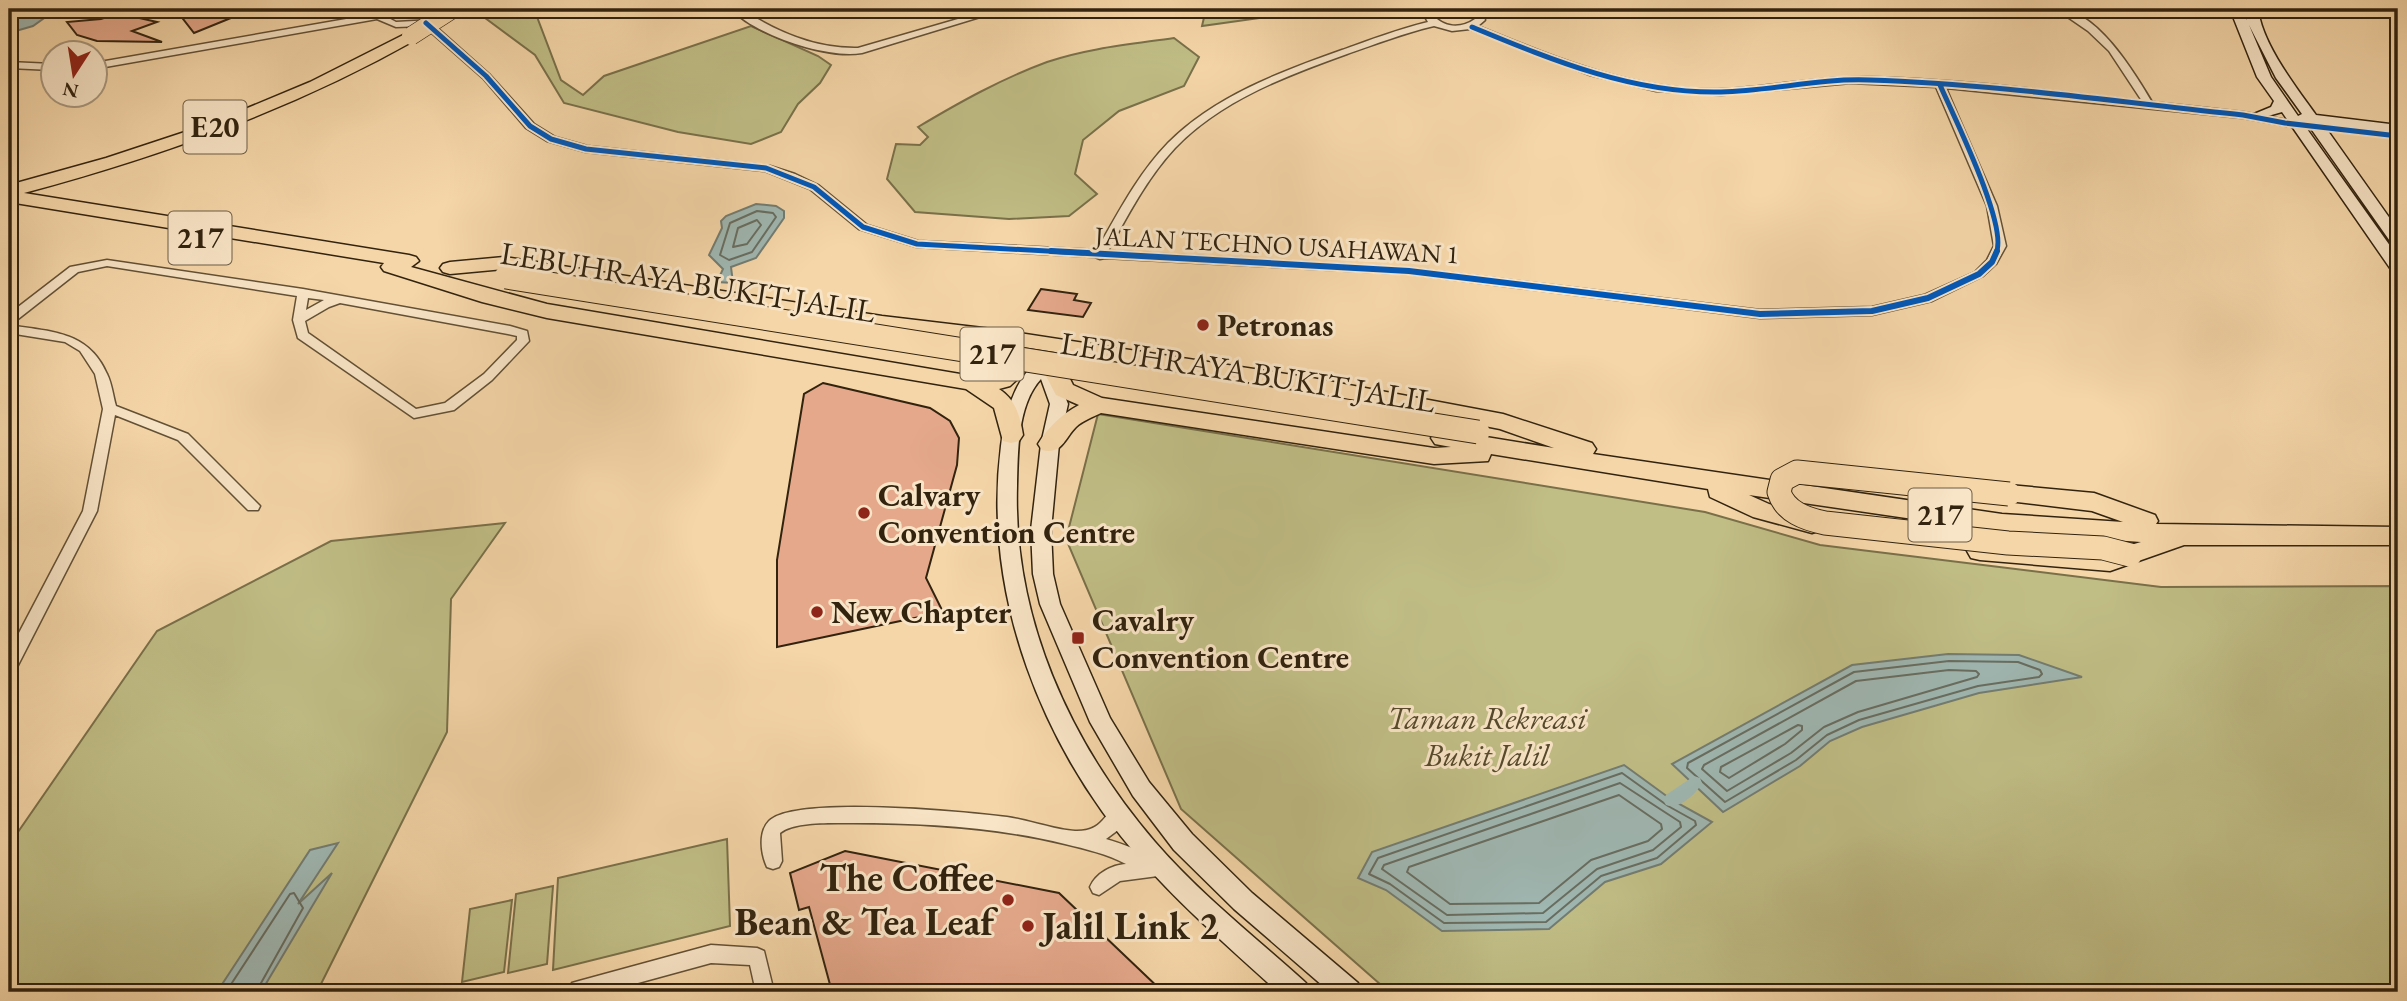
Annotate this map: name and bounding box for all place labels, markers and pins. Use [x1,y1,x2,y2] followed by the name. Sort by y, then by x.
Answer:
[1217,304,1333,346] place label: Petronas
[1195,317,1211,333] marker: Petronas
[878,474,1135,553] place label: Calvary Convention Centre
[856,505,872,521] marker: Calvary Convention Centre
[831,591,1012,633] place label: New Chapter
[1092,599,1349,678] place label: Cavalry Convention Centre
[809,604,825,620] marker: New Chapter
[1070,630,1086,646] marker: Cavalry Convention Centre
[735,853,998,946] place label: The Coffee Bean & Tea Leaf
[1000,892,1016,908] marker: The Coffee Bean & Tea Leaf
[1038,901,1219,950] place label: Jalil Link 2
[1020,918,1036,934] marker: Jalil Link 2

